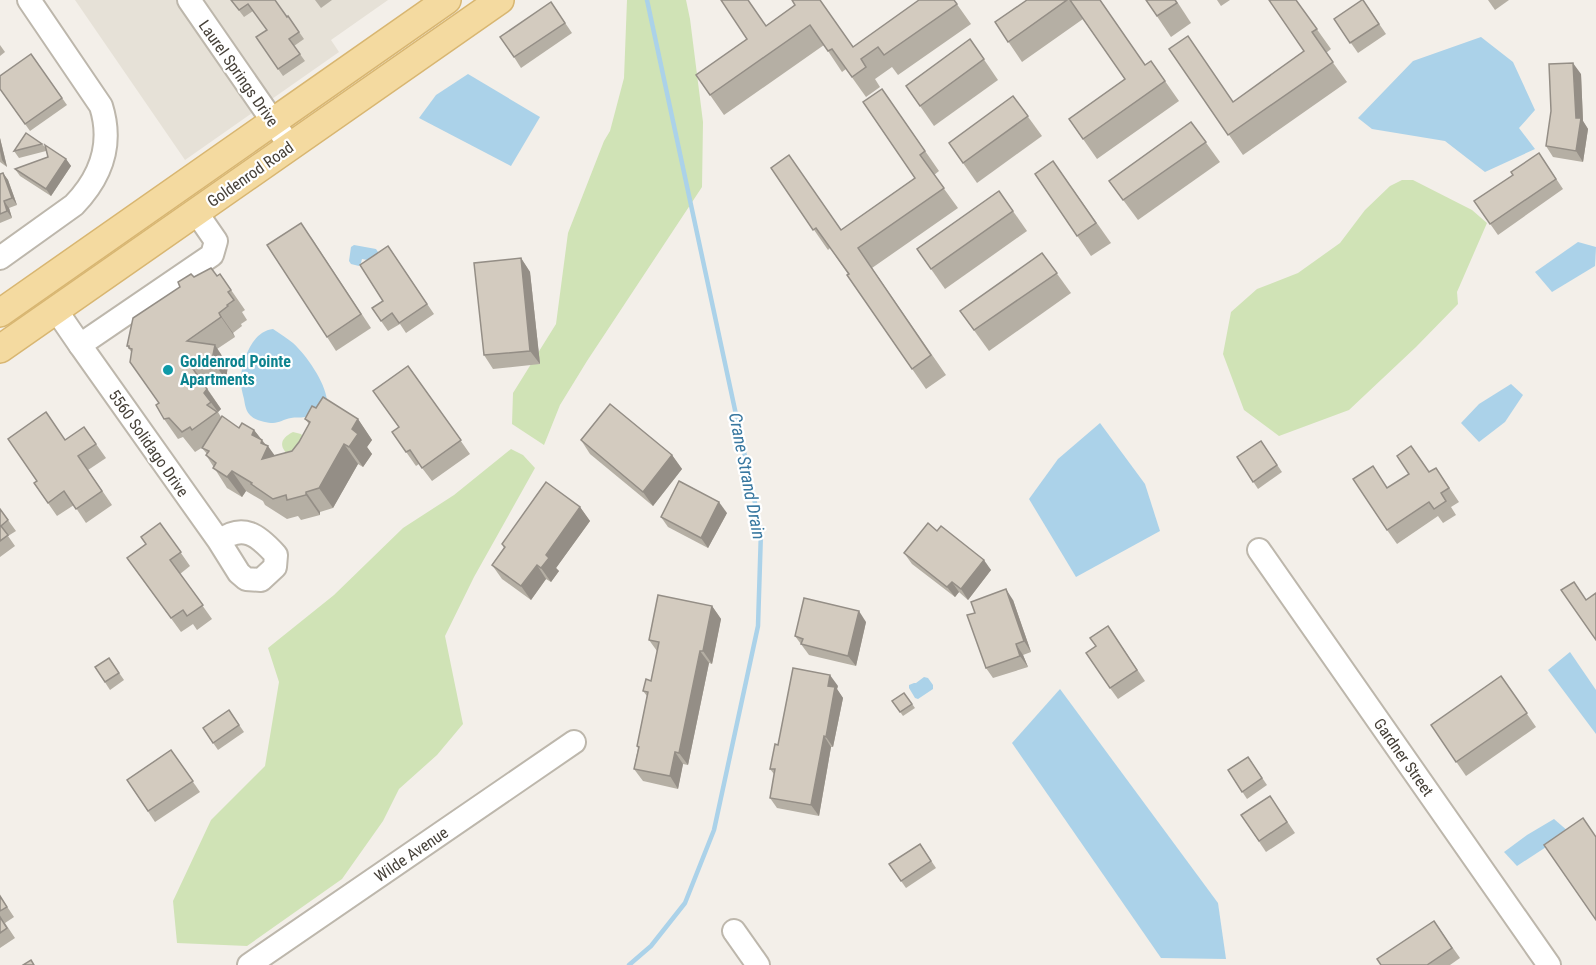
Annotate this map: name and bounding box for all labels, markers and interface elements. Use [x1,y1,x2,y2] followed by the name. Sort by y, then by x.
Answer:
[195,16,282,130] street label: Laurel Springs Drive
[204,138,297,211] street label: Goldenrod Road
[180,352,291,389] place label: Goldenrod Pointe Apartments
[161,363,175,377] marker: Goldenrod Pointe Apartments
[105,386,193,500] street label: 5560 Solidago Drive
[725,411,770,541] water label: Crane Strand Drain
[1370,715,1438,800] street label: Gardner Street
[371,823,452,886] street label: Wilde Avenue

